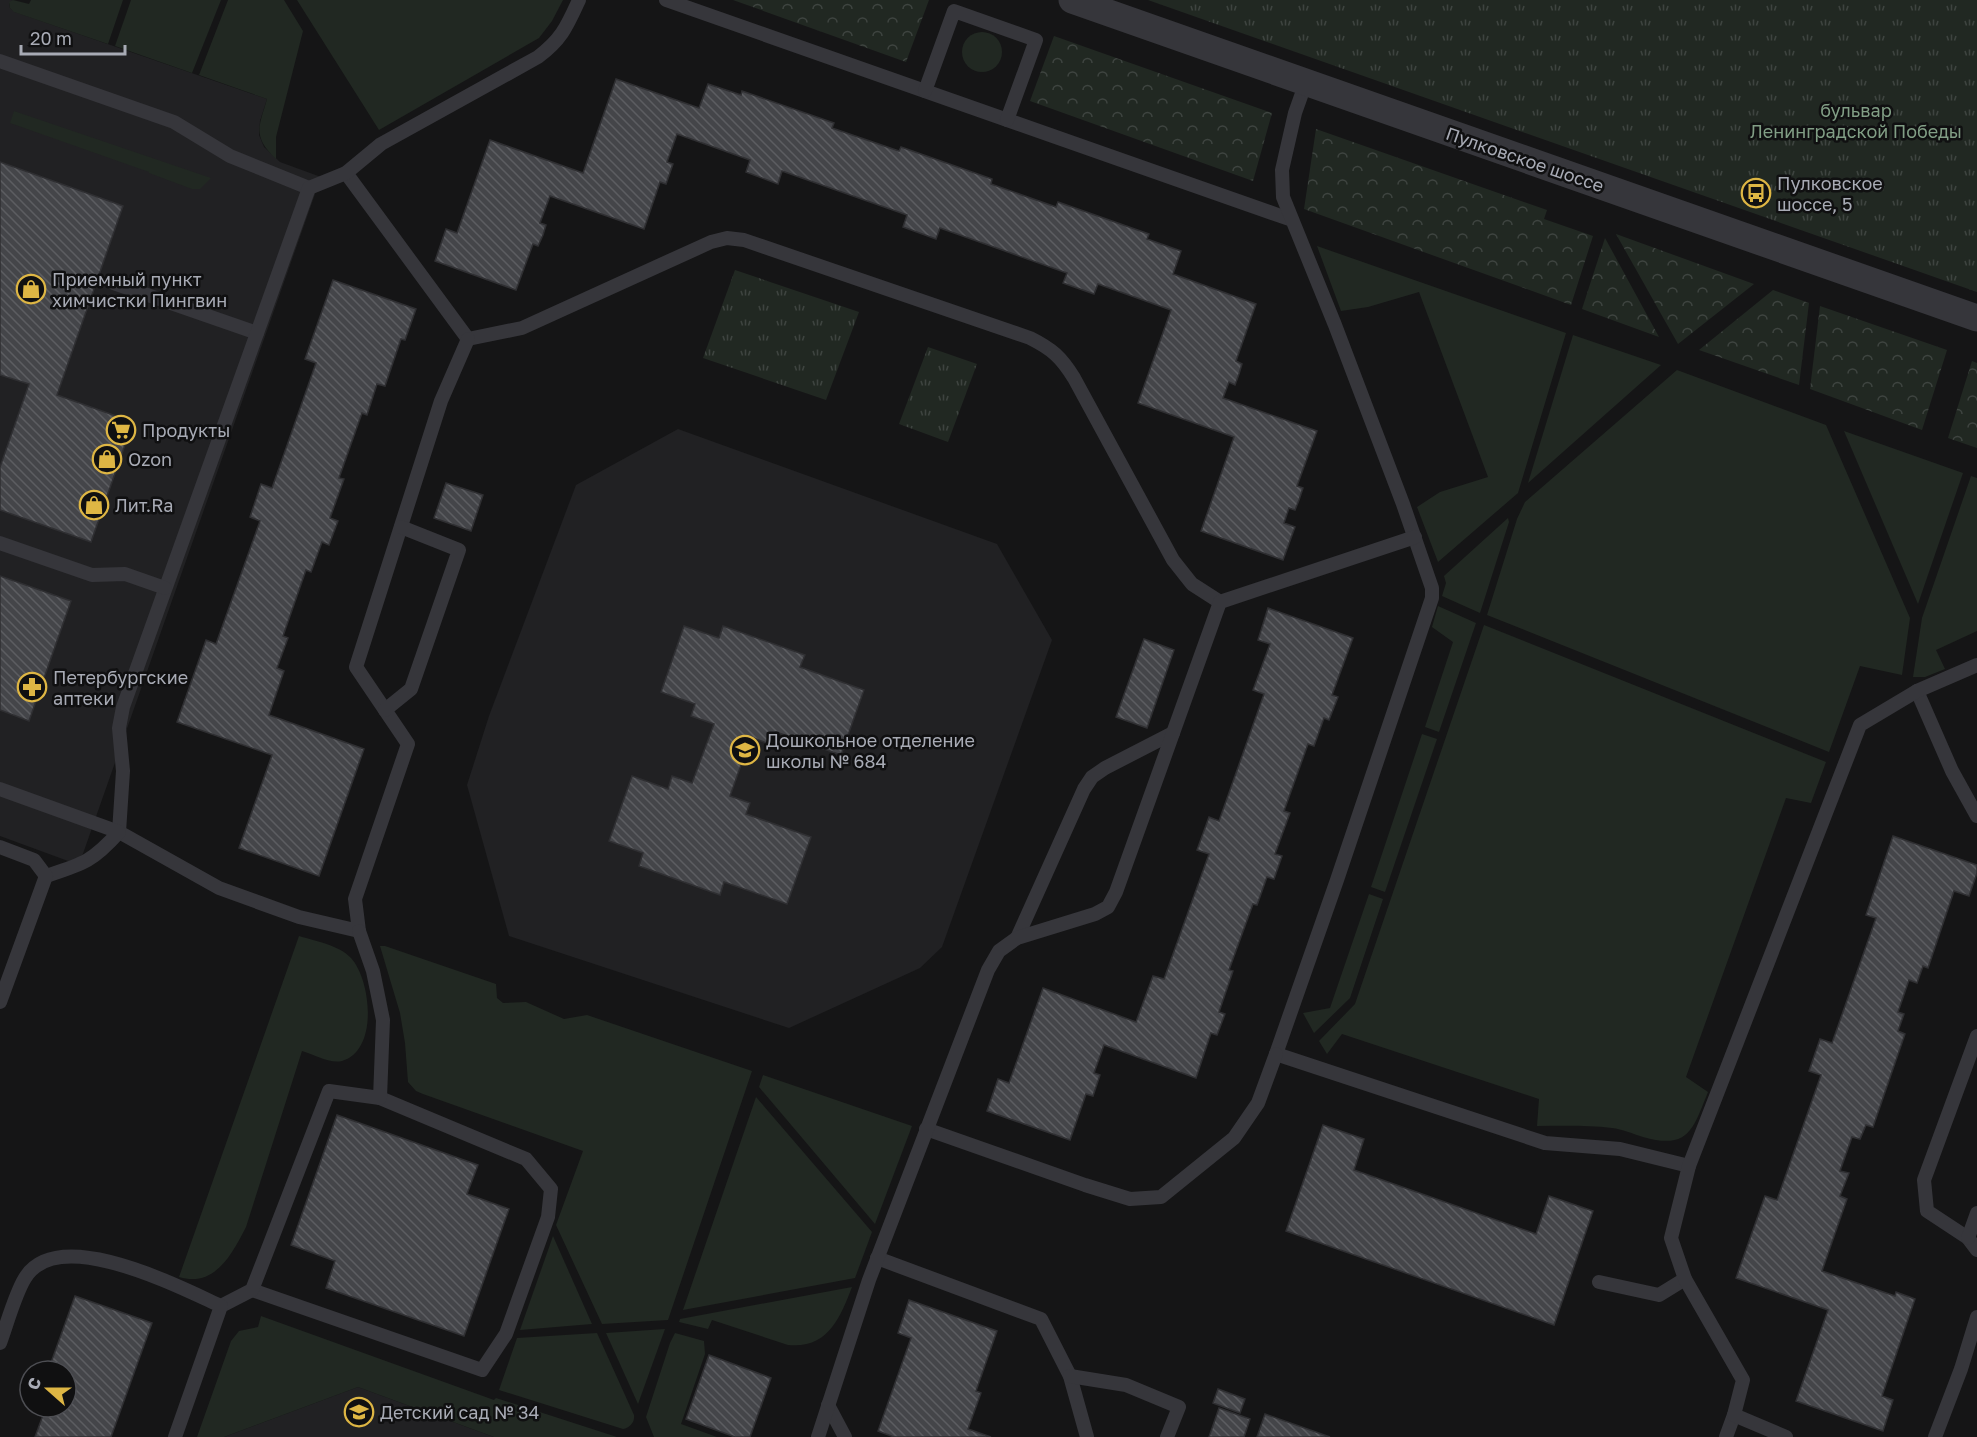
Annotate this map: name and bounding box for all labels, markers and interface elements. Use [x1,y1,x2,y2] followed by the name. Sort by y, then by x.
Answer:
[21,18,124,56] scale bar
[30,27,72,49] text: 20 m
[1750,99,1962,142] park label: бульвар Ленинградской Победы
[1443,122,1607,196] street label: Пулковское шоссе
[1777,172,1883,215] place label: Пулковское шоссе, 5
[1740,177,1772,209] bus stop icon: Пулковское шоссе, 5
[52,268,227,311] place label: Приемный пункт химчистки Пингвин
[15,273,47,305] shop icon: Приемный пункт химчистки Пингвин
[105,414,137,446] supermarket icon: Продукты
[142,419,230,441] place label: Продукты
[91,443,123,475] shop icon: Ozon
[128,448,172,470] place label: Ozon
[78,489,110,521] shop icon: Лит.Ra
[115,494,174,516] place label: Лит.Ra
[53,666,188,709] place label: Петербургские аптеки
[16,671,48,703] pharmacy icon: Петербургские аптеки
[766,729,975,772] place label: Дошкольное отделение школы № 684
[729,734,761,766] school or university icon: Дошкольное отделение школы № 684
[18,1359,78,1419] north arrow
[23,1375,45,1393] text: С
[343,1396,375,1428] school or university icon: Детский сад № 34
[380,1401,540,1423] place label: Детский сад № 34

